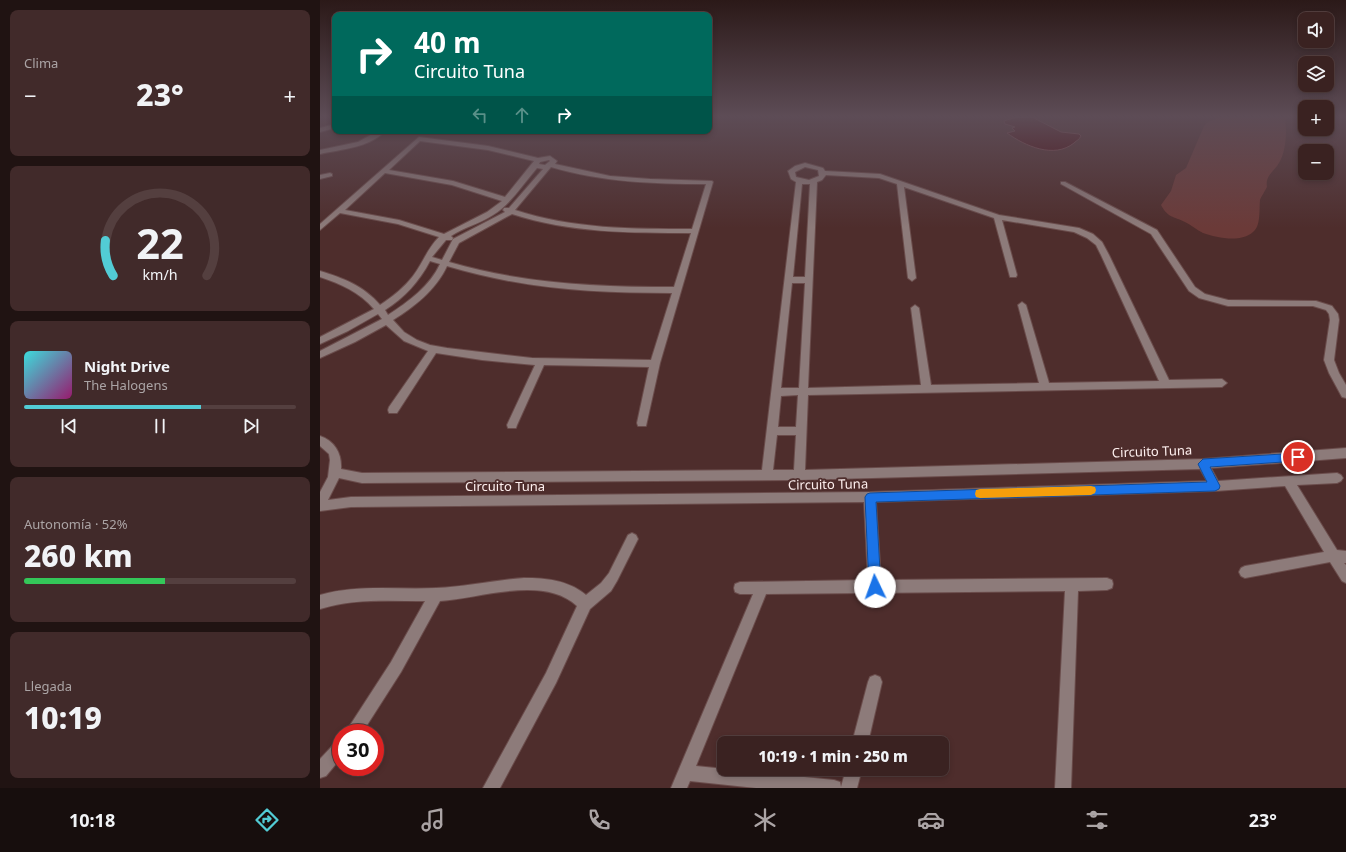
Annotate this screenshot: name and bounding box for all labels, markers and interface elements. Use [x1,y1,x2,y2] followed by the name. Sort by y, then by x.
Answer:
[1298,12,1334,180] map controls
[1298,12,1334,48] button: sound
[414,23,481,61] text: 40 m
[348,28,400,80] icon: right
[24,54,58,72] text: Clima
[1298,56,1334,92] button: layers
[414,59,525,83] text: Circuito Tuna
[136,74,184,115] text: 23°
[24,80,37,110] text: −
[283,80,296,110] text: +
[1298,100,1334,136] button: +
[469,104,491,126] icon: left
[511,104,533,126] icon: ahead
[553,104,575,126] icon: right
[1298,144,1334,180] button: −
[136,215,184,271] text: 22
[142,265,178,284] text: km/h
[84,356,170,376] text: Night Drive
[84,376,168,394] text: The Halogens
[58,415,80,437] icon: previous
[149,415,171,437] icon: pause
[240,415,262,437] icon: next
[1281,440,1315,474] pin
[1112,441,1192,461] street label: Circuito Tuna
[1287,446,1309,468] icon: arrive
[788,474,868,494] street label: Circuito Tuna
[465,477,545,495] street label: Circuito Tuna
[24,515,128,533] text: Autonomía · 52%
[24,535,133,576] text: 260 km
[854,566,896,608] position arrow
[24,677,72,695] text: Llegada
[24,697,102,738] text: 10:19
[332,724,384,776] speed limit sign: 30
[758,746,908,766] text: 10:19 · 1 min · 250 m
[253,806,281,834] icon: directions
[419,806,447,834] icon: music
[585,806,613,834] icon: phone
[751,806,779,834] icon: climate
[917,806,945,834] icon: car
[1083,806,1111,834] icon: filters
[69,808,115,832] text: 10:18
[1249,808,1277,832] text: 23°

